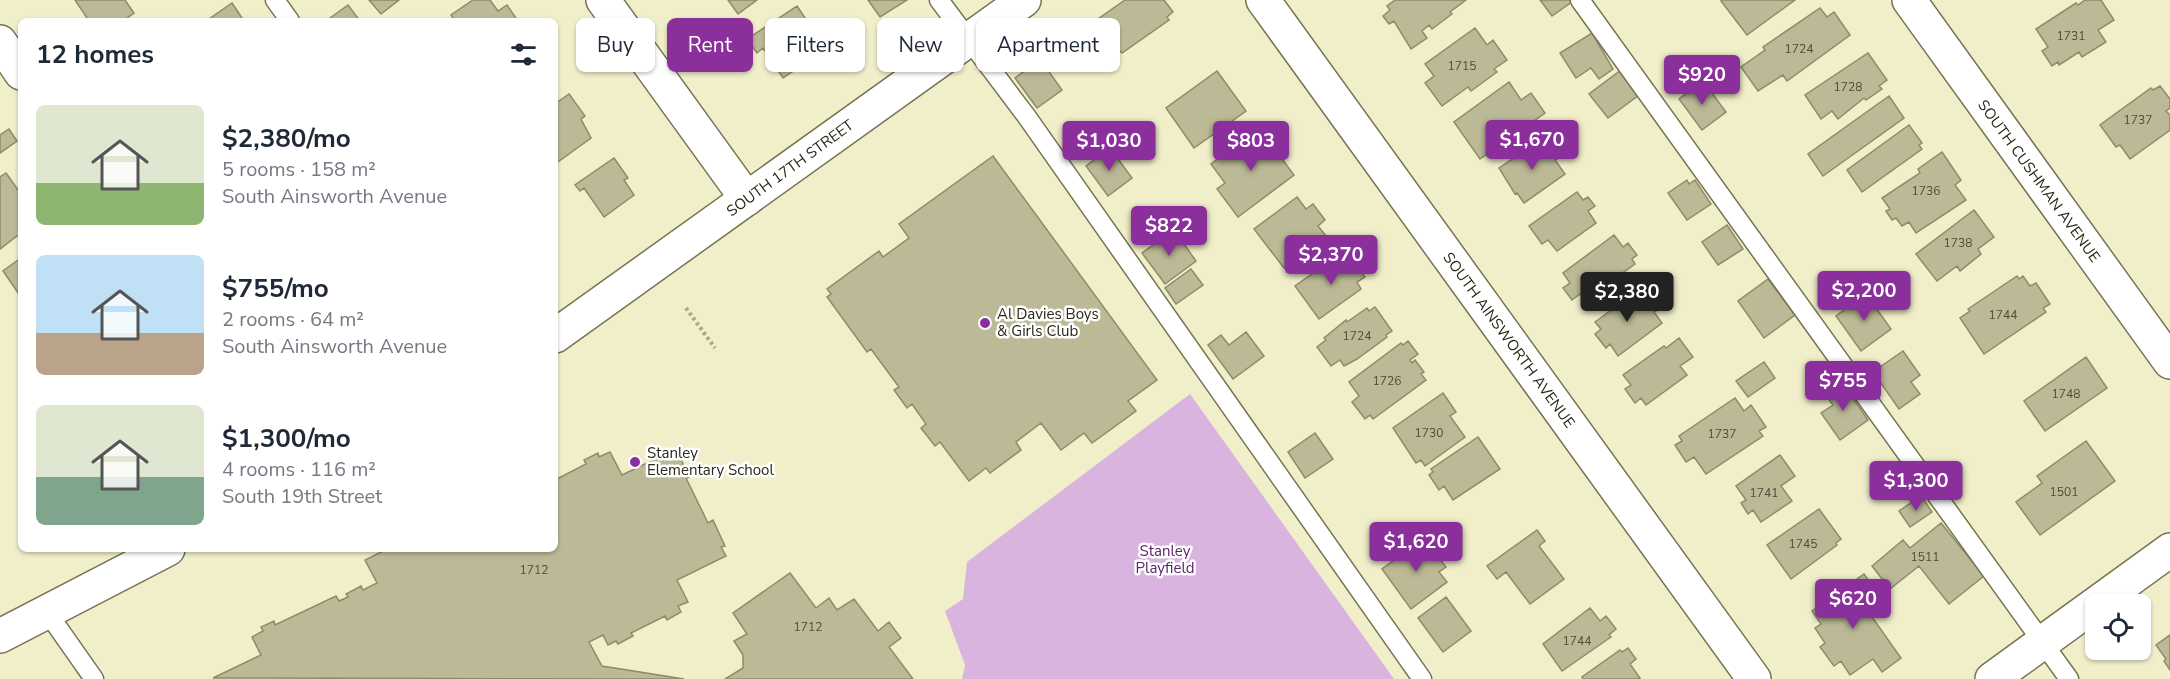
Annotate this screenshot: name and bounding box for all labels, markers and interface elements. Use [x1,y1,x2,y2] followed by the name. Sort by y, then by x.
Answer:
[576,18,655,72] chip: Buy
[667,18,753,72] chip: Rent
[765,18,865,72] chip: Filters
[877,18,964,72] chip: New
[976,18,1120,72] chip: Apartment
[2057,28,2085,44] house number: 1731
[36,37,154,72] text: 12 homes
[507,38,540,71] icon: filters
[1785,41,1813,57] house number: 1724
[1666,55,1738,106] pin: $920
[1448,58,1476,74] house number: 1715
[1678,61,1726,88] text: $920
[1834,79,1862,95] house number: 1728
[1973,96,2105,266] street label: SOUTH CUSHMAN AVENUE
[2124,112,2152,128] house number: 1737
[722,115,858,221] street label: SOUTH 17TH STREET
[1483,120,1581,171] pin: $1,670
[222,121,351,156] text: $2,380/mo
[1060,121,1158,172] pin: $1,030
[1215,121,1287,172] pin: $803
[1500,126,1564,153] text: $1,670
[1077,127,1141,154] text: $1,030
[1227,127,1275,154] text: $803
[84,129,156,201] icon: home
[222,156,376,183] text: 5 rooms · 158 m²
[222,183,447,210] text: South Ainsworth Avenue
[1912,183,1940,199] house number: 1736
[1133,206,1205,257] pin: $822
[1145,212,1193,239] text: $822
[1282,235,1380,286] pin: $2,370
[1944,235,1972,251] house number: 1738
[1299,241,1363,268] text: $2,370
[1438,248,1580,432] street label: SOUTH AINSWORTH AVENUE
[222,271,329,306] text: $755/mo
[1815,271,1913,322] pin: $2,200
[1578,272,1676,323] pin: $2,380
[1832,277,1896,304] text: $2,200
[1595,278,1659,305] text: $2,380
[84,279,156,351] icon: home
[997,304,1099,341] place label: Al Davies Boys & Girls Club
[222,306,364,333] text: 2 rooms · 64 m²
[1989,307,2017,323] house number: 1744
[978,316,992,330] marker: Al Davies Boys & Girls Club
[1343,328,1371,344] house number: 1724
[222,333,447,360] text: South Ainsworth Avenue
[1807,361,1879,412] pin: $755
[1819,367,1867,394] text: $755
[1373,373,1401,389] house number: 1726
[2052,386,2080,402] house number: 1748
[222,421,351,456] text: $1,300/mo
[1415,425,1443,441] house number: 1730
[1708,426,1736,442] house number: 1737
[84,429,156,501] icon: home
[647,443,774,480] place label: Stanley Elementary School
[628,455,642,469] marker: Stanley Elementary School
[222,456,376,483] text: 4 rooms · 116 m²
[1867,461,1965,512] pin: $1,300
[1884,467,1948,494] text: $1,300
[222,483,382,510] text: South 19th Street
[2050,484,2078,500] house number: 1501
[1750,485,1778,501] house number: 1741
[1367,522,1465,573] pin: $1,620
[1384,528,1448,555] text: $1,620
[1789,536,1817,552] house number: 1745
[1135,541,1195,578] park label: Stanley Playfield
[1911,549,1939,565] house number: 1511
[520,562,548,578] house number: 1712
[1817,579,1889,630] pin: $620
[1829,585,1877,612] text: $620
[2085,594,2151,660] map controls
[2085,594,2151,660] button: locate
[794,619,822,635] house number: 1712
[1563,633,1591,649] house number: 1744

